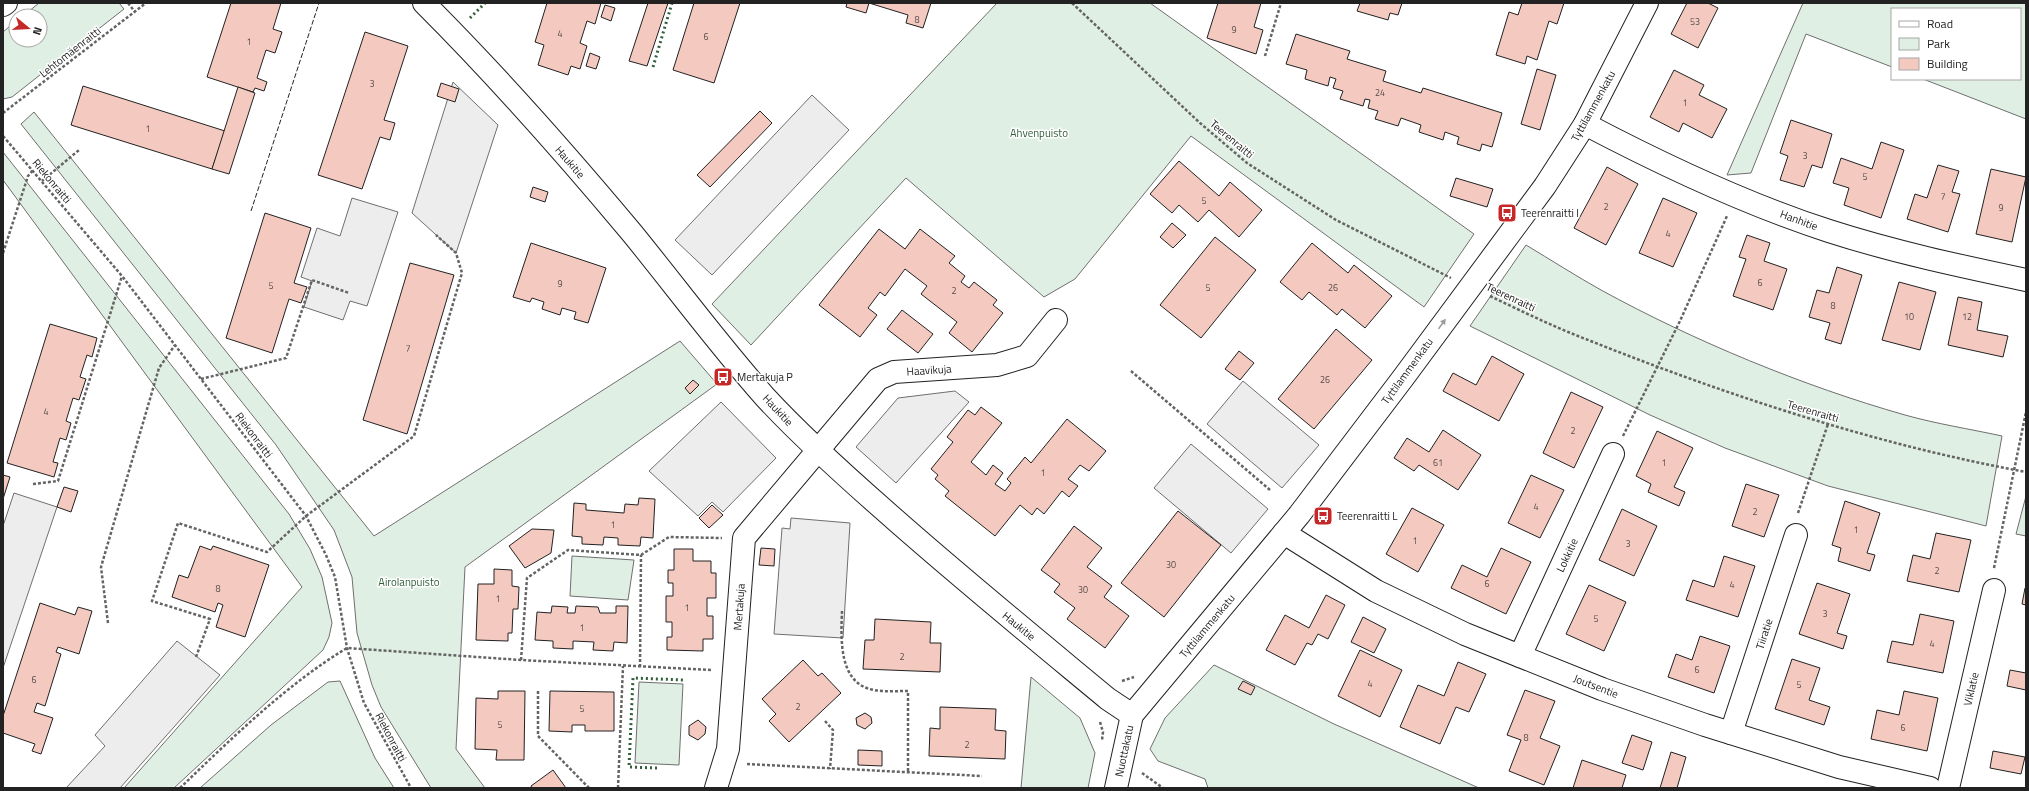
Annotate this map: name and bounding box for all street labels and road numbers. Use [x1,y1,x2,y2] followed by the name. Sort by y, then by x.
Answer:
[36,23,104,81] street label: Lehtomäenraitti
[1567,68,1619,144] street label: Tyttilammenkatu
[1207,116,1257,162] street label: Teerenraitti
[551,142,589,182] street label: Haukitie
[29,155,75,207] street label: Riekonraitti
[1778,206,1820,234] street label: Hanhitie
[1484,279,1538,315] street label: Teerenraitti
[1377,334,1437,408] street label: Tyttilammenkatu
[906,360,953,380] street label: Haavikuja
[759,391,797,430] street label: Haukitie
[1785,396,1841,426] street label: Teerenraitti
[232,409,276,461] street label: Riekonraitti
[1552,535,1582,575] street label: Lokkitie
[729,583,749,631] street label: Mertakuja
[1176,591,1239,661] street label: Tyttilammenkatu
[999,608,1039,645] street label: Haukitie
[1751,616,1777,652] street label: Tiiratie
[1571,670,1621,702] street label: Joutsentie
[1959,670,1983,707] street label: Viklatie
[371,710,411,764] street label: Riekonraitti
[1111,723,1137,778] street label: Nuottakatu

